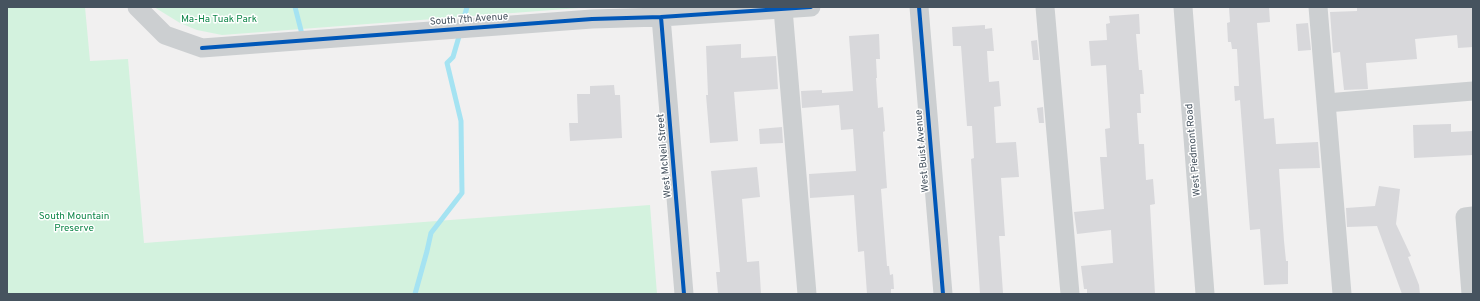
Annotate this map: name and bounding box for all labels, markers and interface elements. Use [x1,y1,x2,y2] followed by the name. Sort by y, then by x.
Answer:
[429,11,509,29] street label: South 7th Avenue
[181,14,257,26] park label: Ma-Ha Tuak Park
[1184,103,1204,197] street label: West Piedmont Road
[913,109,933,193] street label: West Buist Avenue
[655,113,675,199] street label: West McNeil Street
[39,211,109,234] park label: South Mountain Preserve

